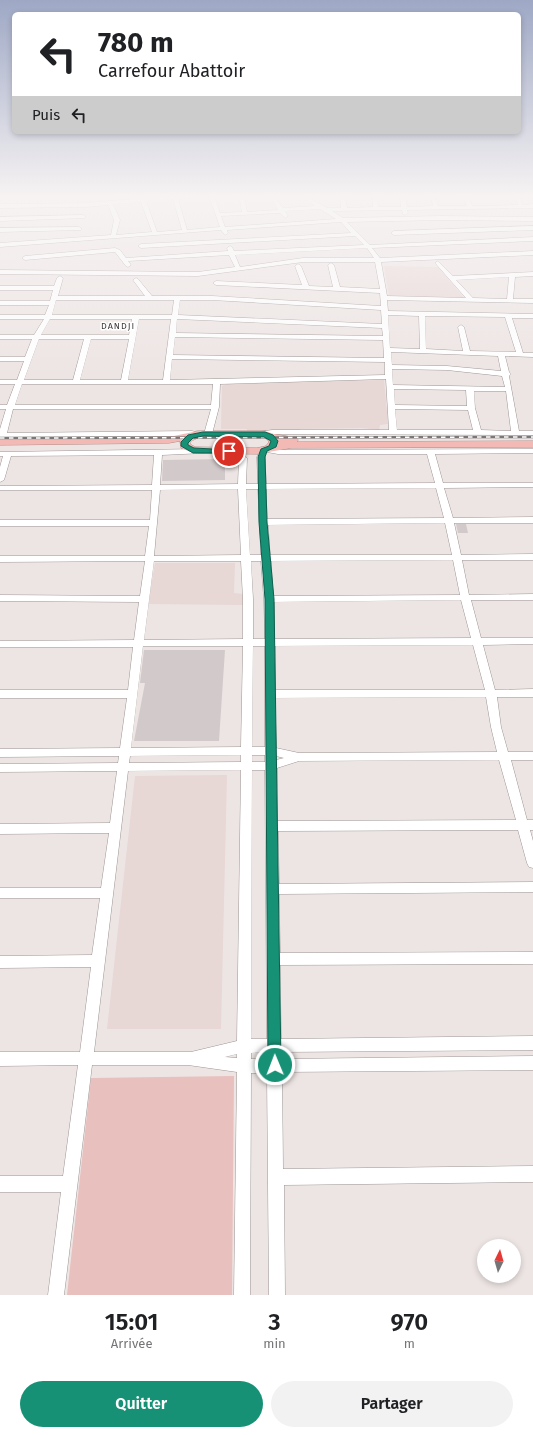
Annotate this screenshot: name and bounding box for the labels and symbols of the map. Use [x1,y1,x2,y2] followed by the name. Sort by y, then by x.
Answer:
[101,321,135,331] district label: DANDJI
[212,434,246,468] pin
[254,1044,296,1086] position arrow
[477,1239,521,1283] north arrow

